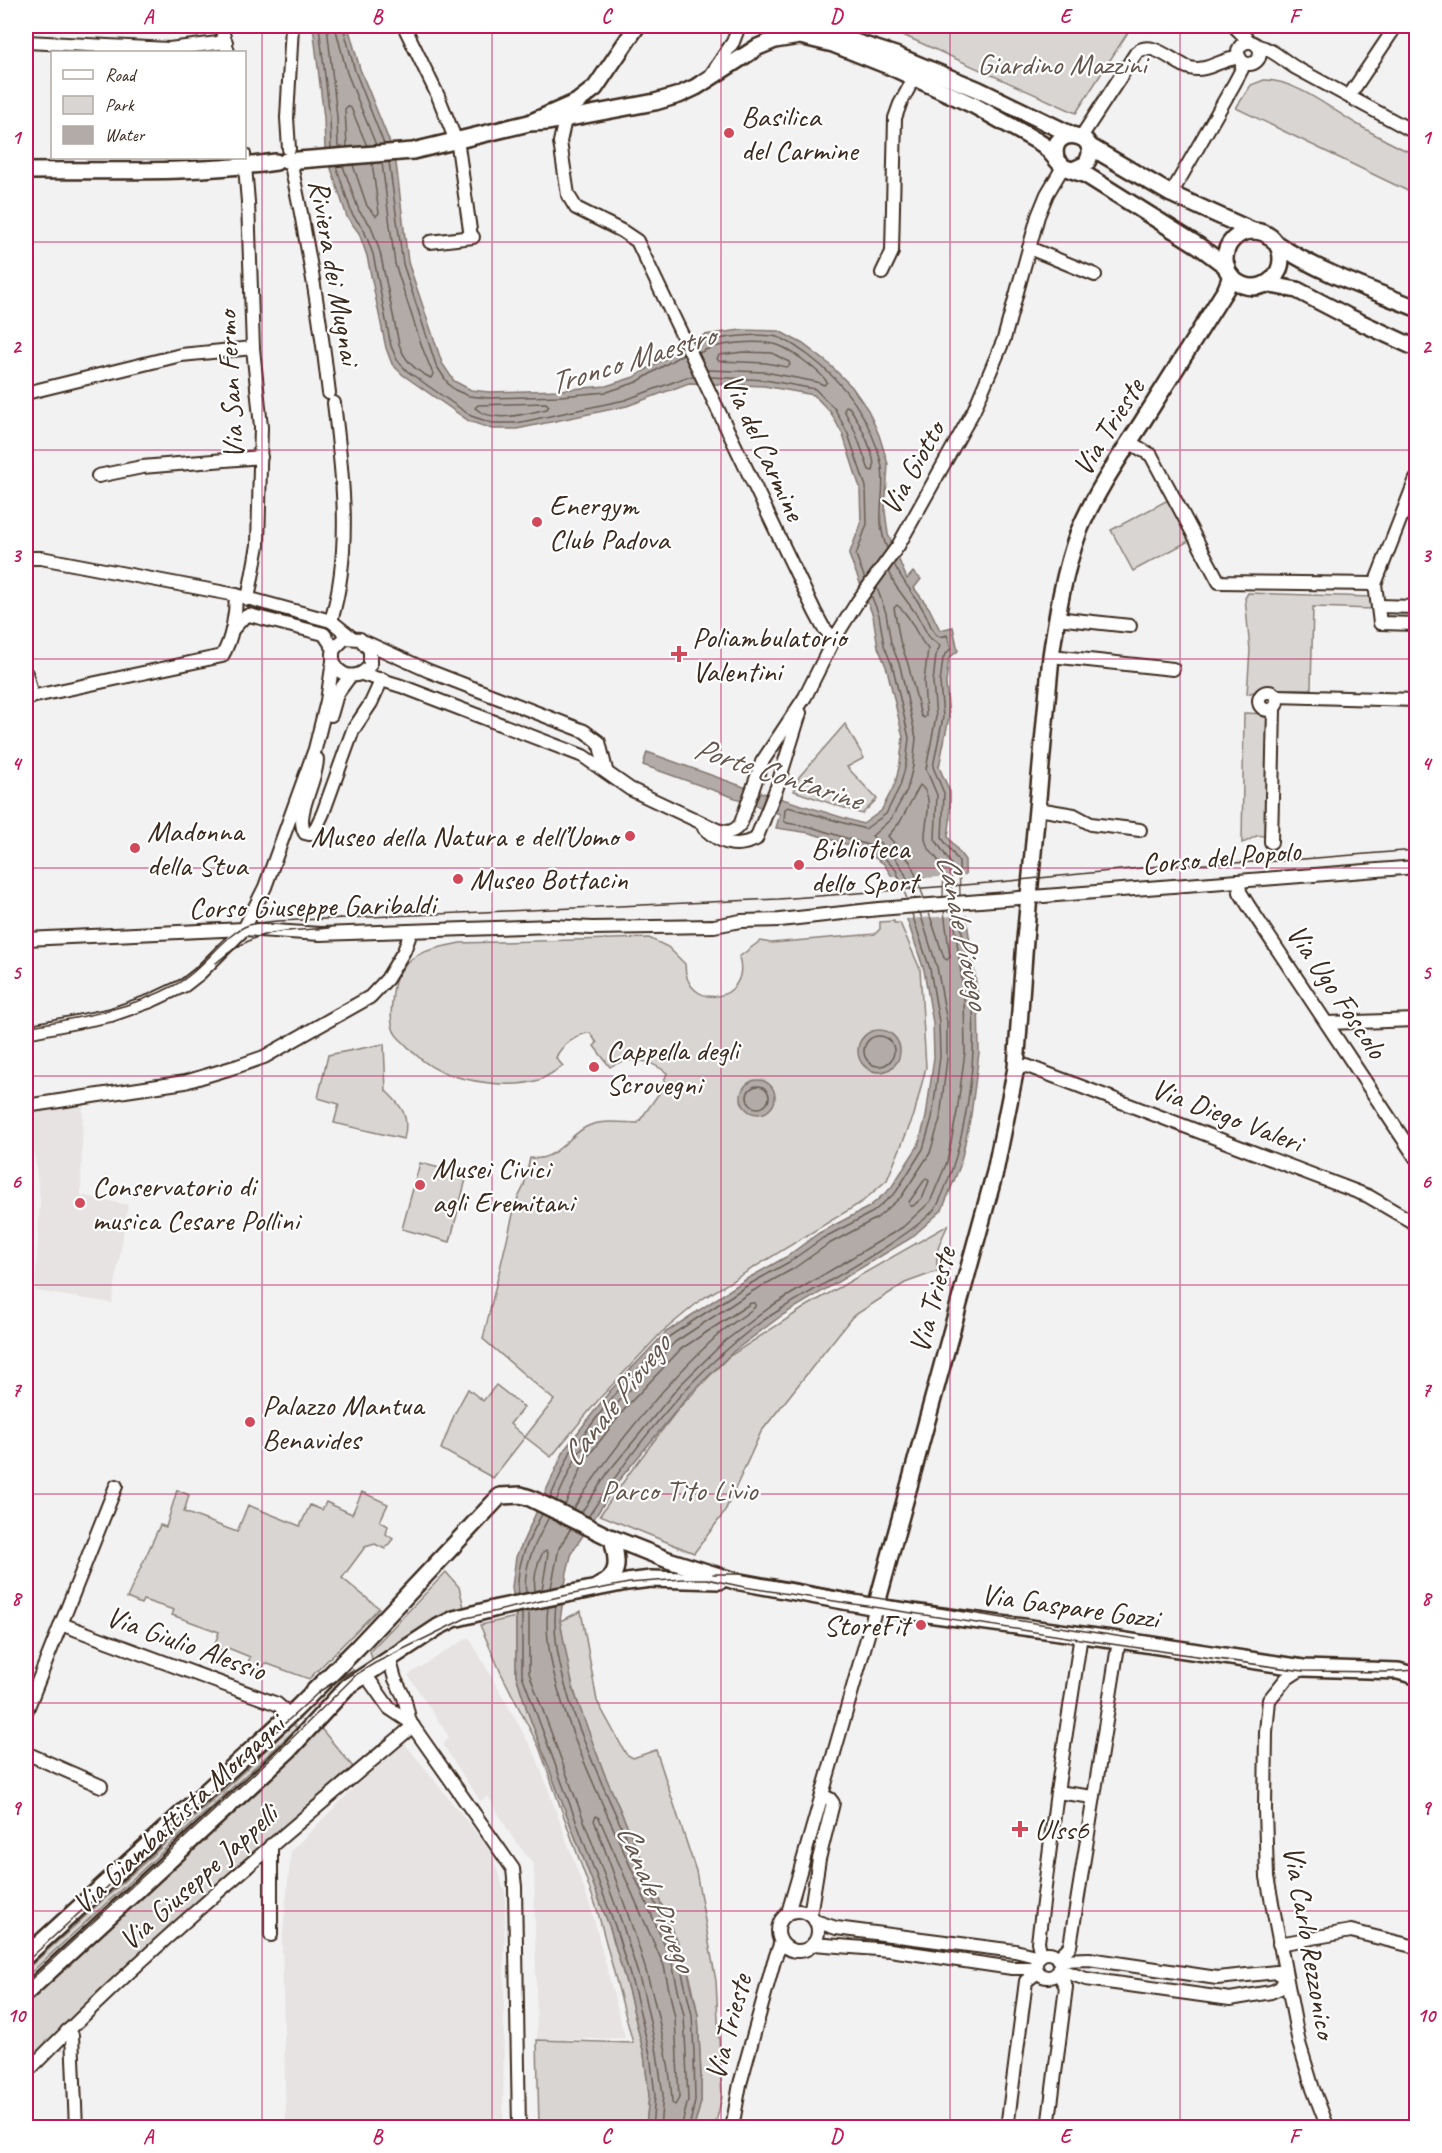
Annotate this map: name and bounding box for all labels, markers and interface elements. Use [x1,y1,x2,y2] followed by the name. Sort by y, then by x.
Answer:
[143,4,155,29] text: A
[372,4,384,29] text: B
[601,4,613,29] text: C
[830,4,844,29] text: D
[1060,4,1074,29] text: E
[1289,4,1303,29] text: F
[977,45,1150,83] park label: Giardino Mazzini
[51,51,246,159] legend
[105,64,138,86] text: Road
[105,94,135,116] text: Park
[741,97,860,169] place label: Basilica del Carmine
[105,124,146,146] text: Water
[12,125,23,150] text: 1
[1422,125,1433,150] text: 1
[722,126,736,140] marker: Basilica del Carmine
[300,177,371,371] street label: Riviera dei Mugnai
[207,306,253,460] street label: Via San Fermo
[543,313,724,404] water label: Tronco Maestro
[12,334,23,359] text: 2
[1422,334,1433,359] text: 2
[714,368,815,528] street label: Via del Carmine
[1063,369,1154,483] street label: Via Trieste
[871,412,955,521] street label: Via Giotto
[549,486,671,558] place label: Energym Club Padova
[530,515,544,529] marker: Energym Club Padova
[12,543,23,568] text: 3
[1422,543,1433,568] text: 3
[692,618,849,690] place label: Poliambulatorio Valentini
[670,645,688,663] marker: Poliambulatorio Valentini
[689,727,871,821] water label: Porte Contarine
[12,751,24,776] text: 4
[1422,751,1434,776] text: 4
[147,812,249,884] place label: Madonna della Stua
[311,817,621,855] place label: Museo della Natura e dell’Uomo
[623,829,637,843] marker: Museo della Natura e dell’Uomo
[811,829,922,901] place label: Biblioteca dello Sport
[1140,831,1303,883] street label: Corso del Popolo
[128,841,142,855] marker: Madonna della Stua
[927,851,1001,1016] water label: Canale Piovego
[792,858,806,872] marker: Biblioteca dello Sport
[470,860,628,898] place label: Museo Bottacin
[451,872,465,886] marker: Museo Bottacin
[188,885,439,927] street label: Corso Giuseppe Garibaldi
[1278,916,1397,1067] street label: Via Ugo Foscolo
[12,960,23,985] text: 5
[1422,960,1433,985] text: 5
[606,1031,742,1103] place label: Cappella degli Scrovegni
[587,1060,601,1074] marker: Cappella degli Scrovegni
[1146,1069,1311,1162] street label: Via Diego Valeri
[432,1149,577,1221] place label: Musei Civici agli Eremitani
[92,1167,302,1239] place label: Conservatorio di musica Cesare Pollini
[11,1169,22,1194] text: 6
[1421,1169,1432,1194] text: 6
[413,1178,427,1192] marker: Musei Civici agli Eremitani
[73,1196,87,1210] marker: Conservatorio di musica Cesare Pollini
[900,1241,965,1357] street label: Via Trieste
[551,1323,682,1474] water label: Canale Piovego
[12,1377,23,1402] text: 7
[1422,1377,1433,1402] text: 7
[262,1386,426,1458] place label: Palazzo Mantua Benavides
[243,1415,257,1429] marker: Palazzo Mantua Benavides
[601,1471,759,1509] park label: Parco Tito Livio
[979,1575,1165,1638] street label: Via Gaspare Gozzi
[12,1586,24,1611] text: 8
[1422,1586,1434,1611] text: 8
[101,1597,272,1690] street label: Via Giulio Alessio
[823,1606,913,1644] place label: StoreFit
[914,1618,928,1632] marker: StoreFit
[64,1703,295,1922] street label: Via Giambattista Morgagni
[111,1793,288,1958] street label: Via Giuseppe Jappelli
[12,1795,23,1820] text: 9
[1422,1795,1433,1820] text: 9
[1034,1810,1090,1848] place label: Ulss6
[607,1817,708,1981] water label: Canale Piovego
[1011,1820,1029,1838] marker: Ulss6
[1274,1843,1346,2045] street label: Via Carlo Rezzonico
[696,1968,761,2084] street label: Via Trieste
[7,2003,27,2028] text: 10
[1417,2003,1437,2028] text: 10
[143,2124,155,2149] text: A
[372,2124,384,2149] text: B
[601,2124,613,2149] text: C
[830,2124,844,2149] text: D
[1060,2124,1074,2149] text: E
[1289,2124,1303,2149] text: F

